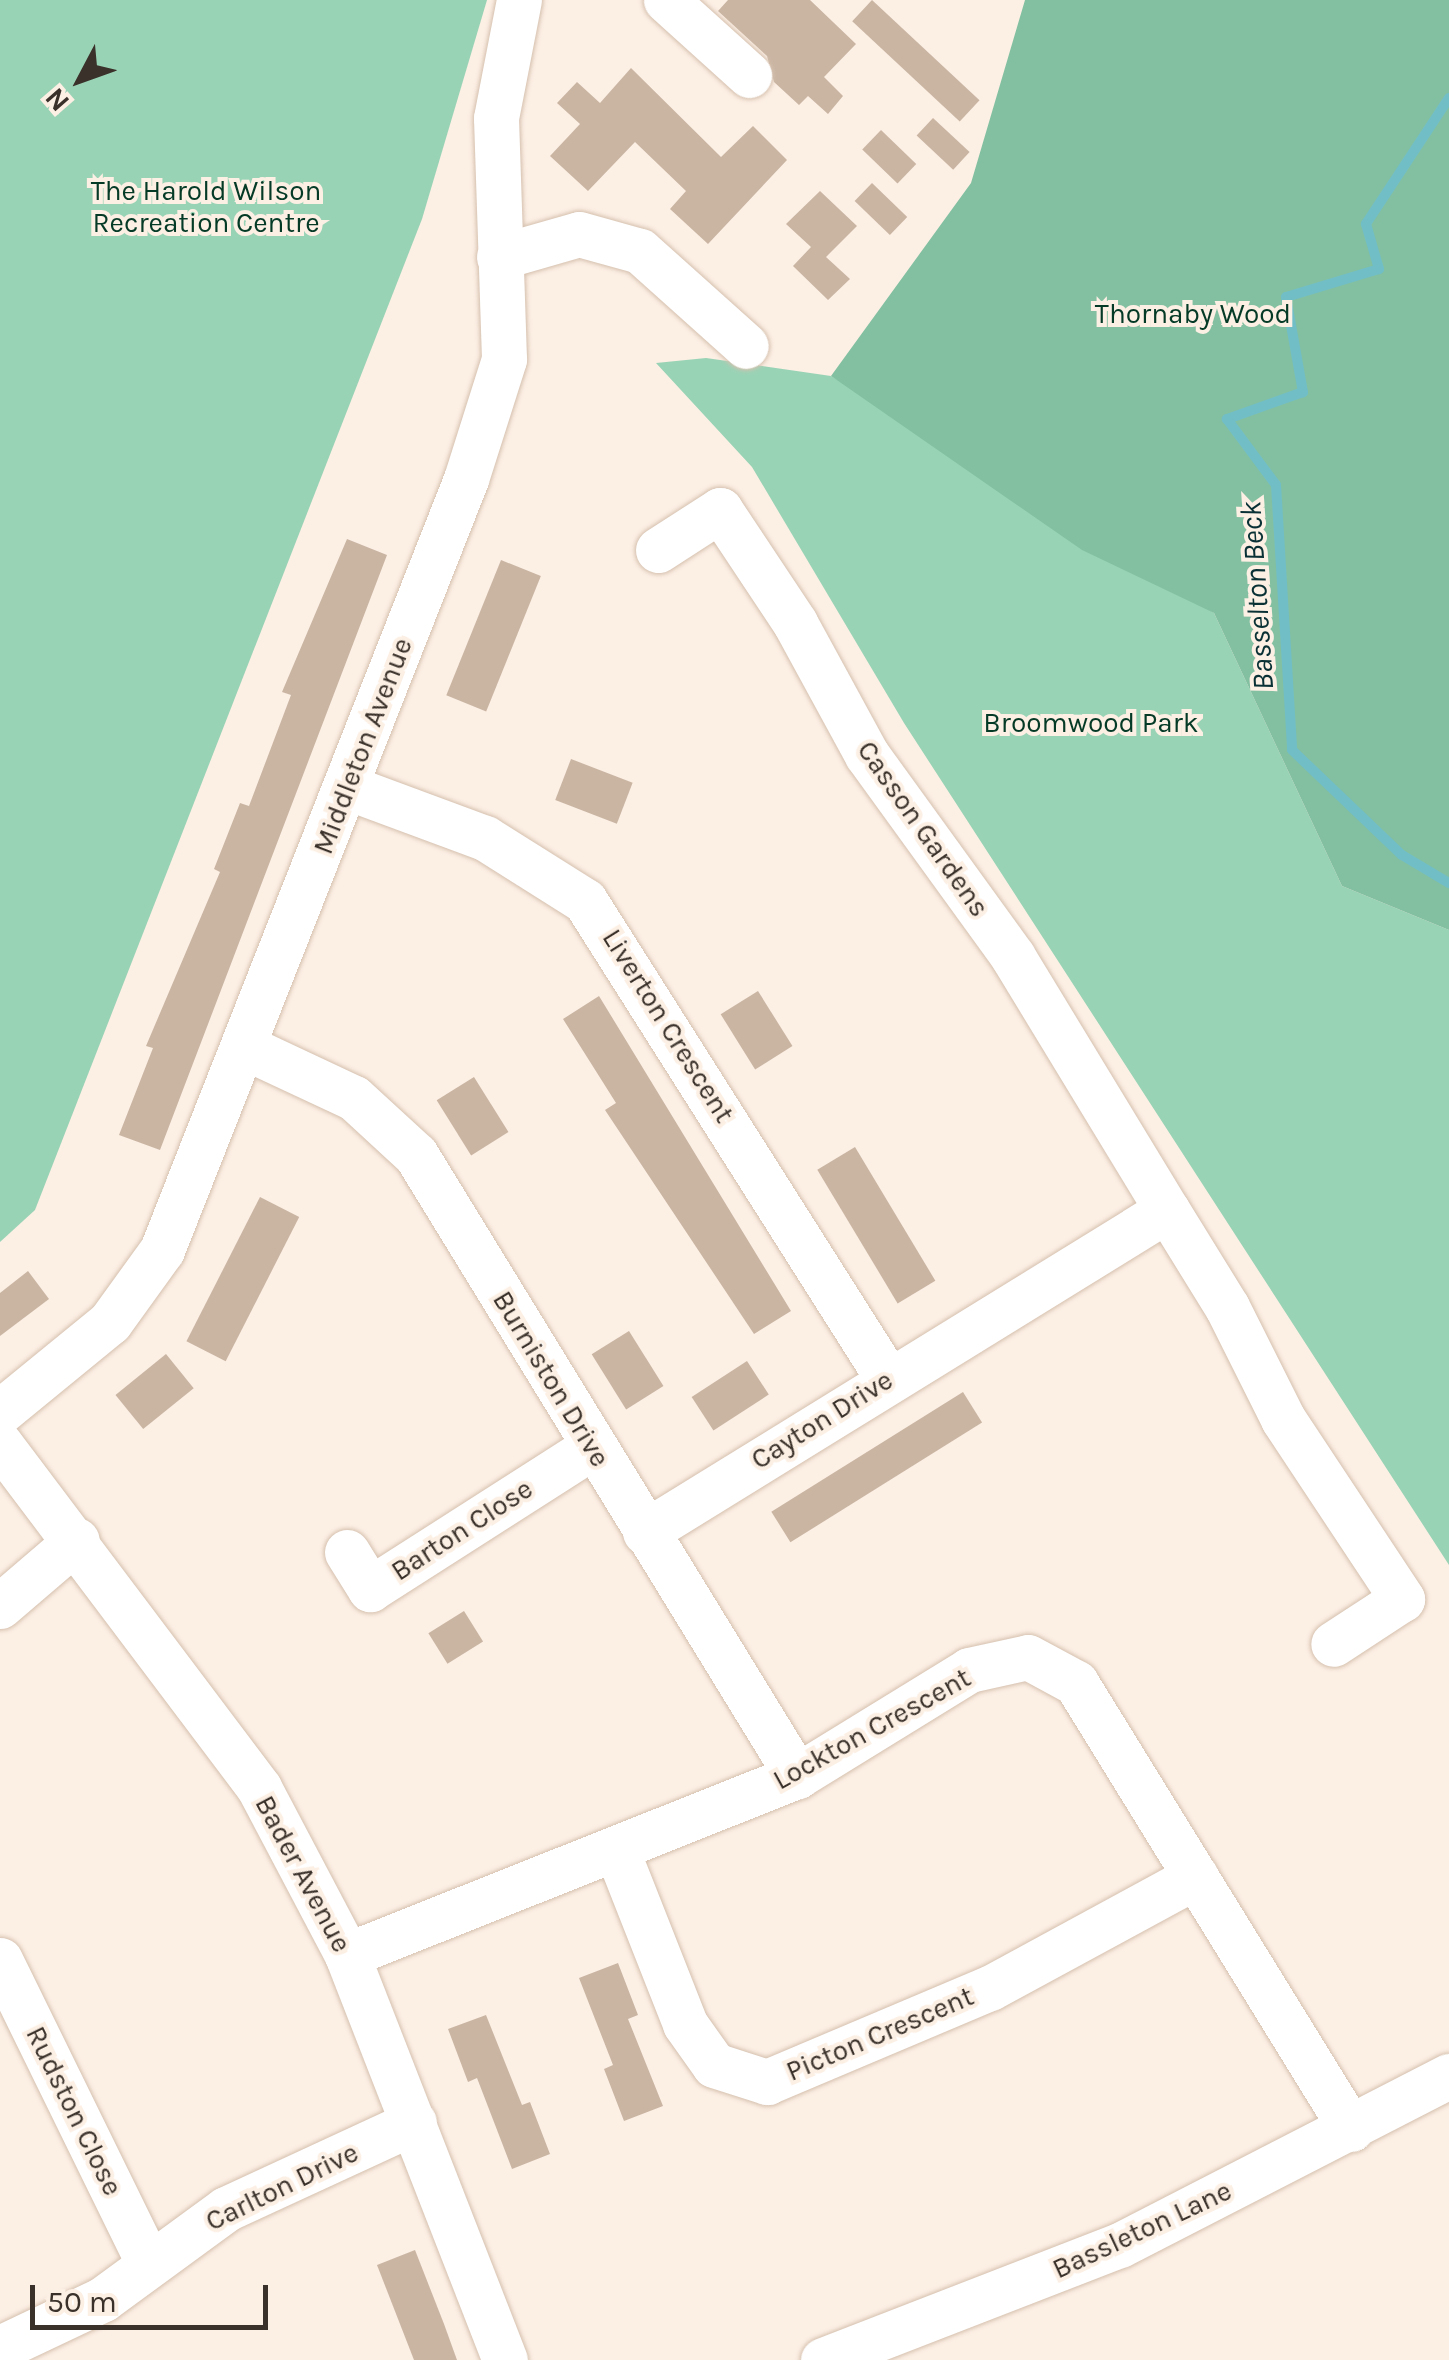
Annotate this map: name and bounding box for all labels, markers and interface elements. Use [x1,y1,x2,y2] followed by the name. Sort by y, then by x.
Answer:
[30,30,130,130] north arrow
[38,82,76,118] text: N
[91,174,321,240] park label: The Harold Wilson Recreation Centre
[1095,297,1291,331] park label: Thornaby Wood
[1232,500,1282,692] water label: Basselton Beck
[306,633,420,859] street label: Middleton Avenue
[983,706,1199,740] park label: Broomwood Park
[850,735,996,923] street label: Casson Gardens
[595,923,741,1129] street label: Liverton Crescent
[485,1285,617,1473] street label: Burniston Drive
[745,1363,899,1477] street label: Cayton Drive
[385,1472,539,1588] street label: Barton Close
[767,1661,977,1797] street label: Lockton Crescent
[248,1790,358,1958] street label: Bader Avenue
[781,1979,979,2089] street label: Picton Crescent
[19,2021,129,2201] street label: Rudston Close
[200,2136,364,2238] street label: Carlton Drive
[1047,2174,1237,2286] street label: Bassleton Lane
[35,2265,272,2327] scale bar
[47,2284,117,2320] text: 50 m

